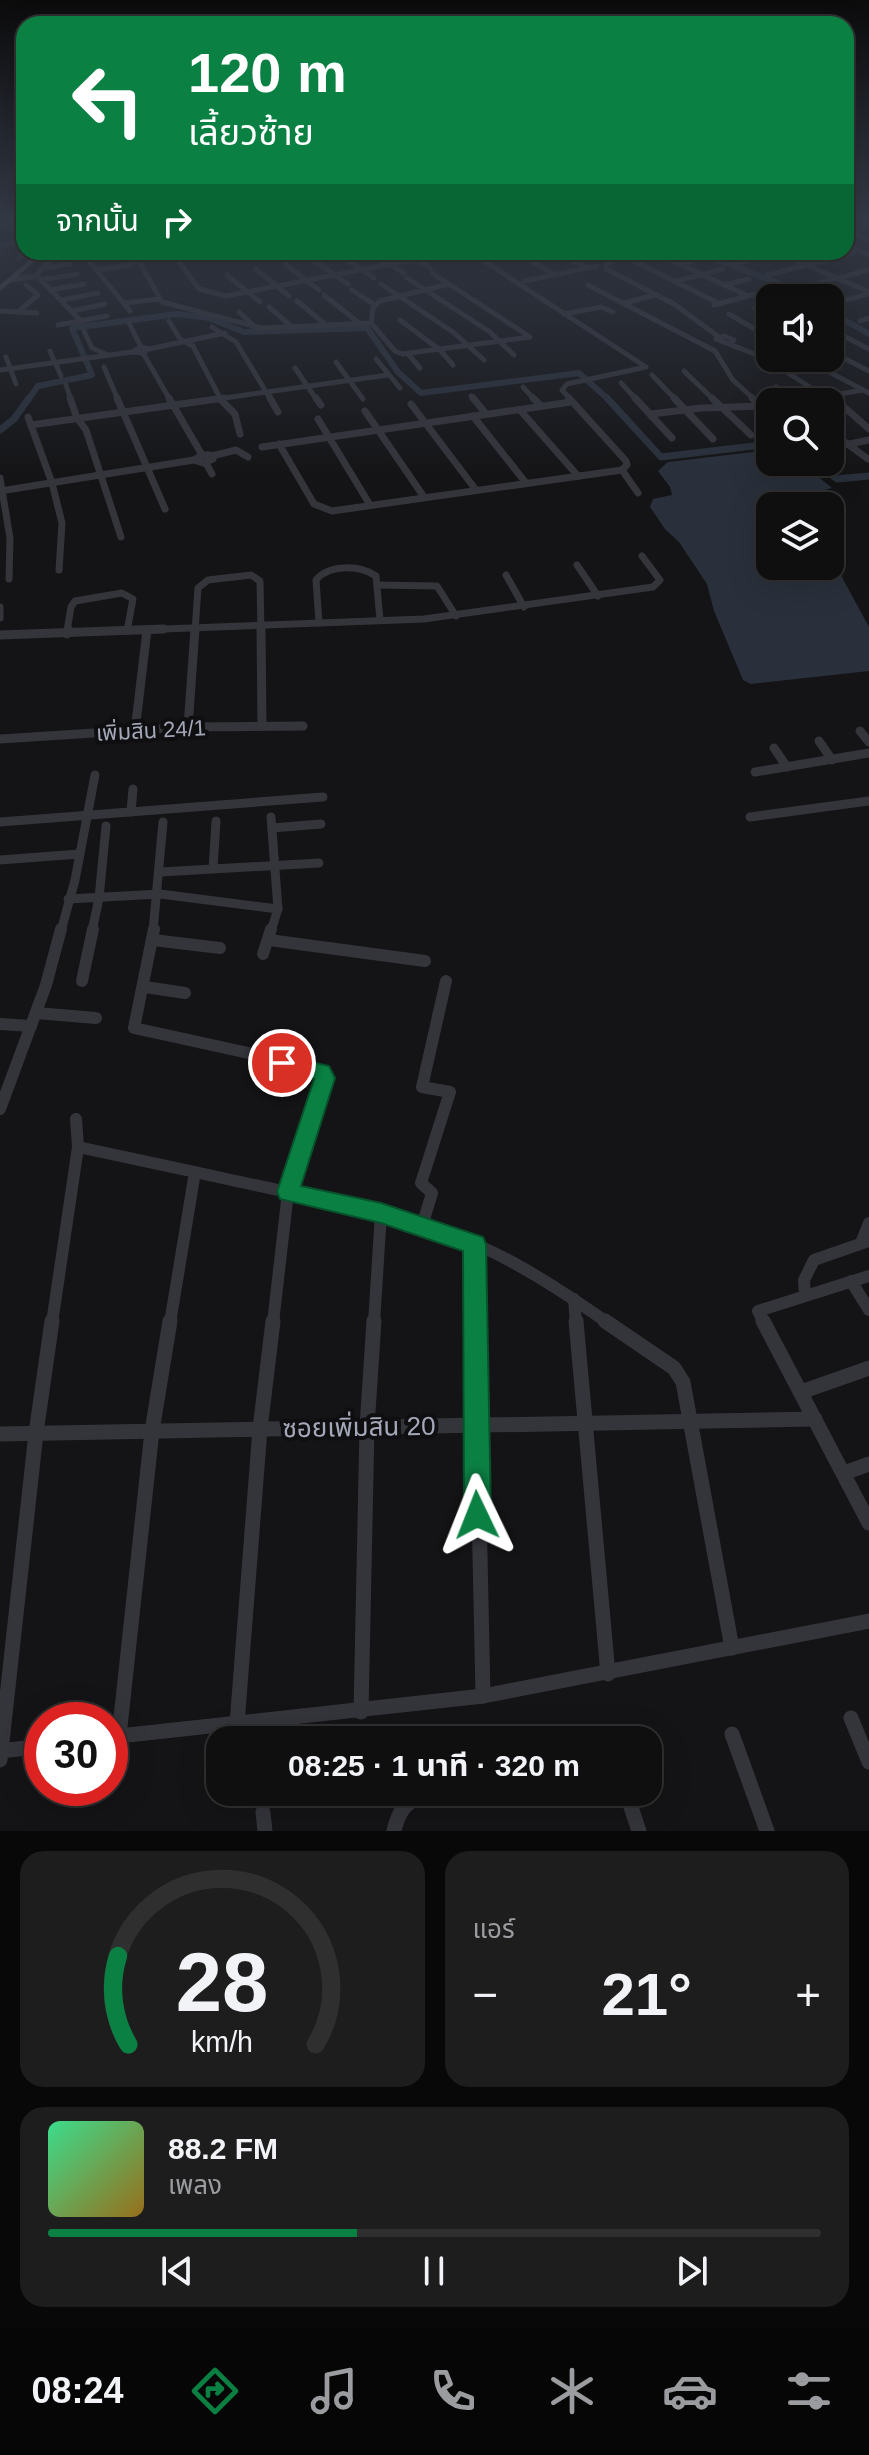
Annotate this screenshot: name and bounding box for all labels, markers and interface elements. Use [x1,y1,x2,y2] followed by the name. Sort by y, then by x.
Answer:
[188,41,347,104] text: 120 m
[56,48,160,152] icon: left
[188,112,314,153] text: เลี้ยวซ้าย
[155,200,199,244] icon: right
[56,204,139,237] text: จากนั้น
[756,284,844,580] map controls
[756,284,844,372] button: sound
[756,388,844,476] button: search
[756,492,844,580] button: layers
[95,713,207,746] street label: เพิ่มสิน 24/1
[248,1029,316,1097] pin
[260,1041,304,1085] icon: arrive
[282,1409,436,1443] street label: ซอยเพิ่มสิน 20
[435,1473,519,1557] position arrow
[24,1702,128,1806] speed limit sign: 30
[288,1749,580,1782] text: 08:25 · 1 นาที · 320 m
[473,1914,515,1944] text: แอร์
[176,1936,269,2029] text: 28
[601,1961,692,2028] text: 21°
[473,1970,498,2019] text: −
[795,1970,821,2019] text: +
[191,2026,253,2058] text: km/h
[168,2132,278,2165] text: 88.2 FM
[168,2170,222,2200] text: เพลง
[155,2249,199,2293] icon: previous
[412,2249,456,2293] icon: pause
[670,2249,714,2293] icon: next
[187,2363,243,2419] icon: directions
[306,2363,362,2419] icon: music
[425,2363,481,2419] icon: phone
[544,2363,600,2419] icon: climate
[662,2363,718,2419] icon: car
[781,2363,837,2419] icon: filters
[31,2370,124,2411] text: 08:24

